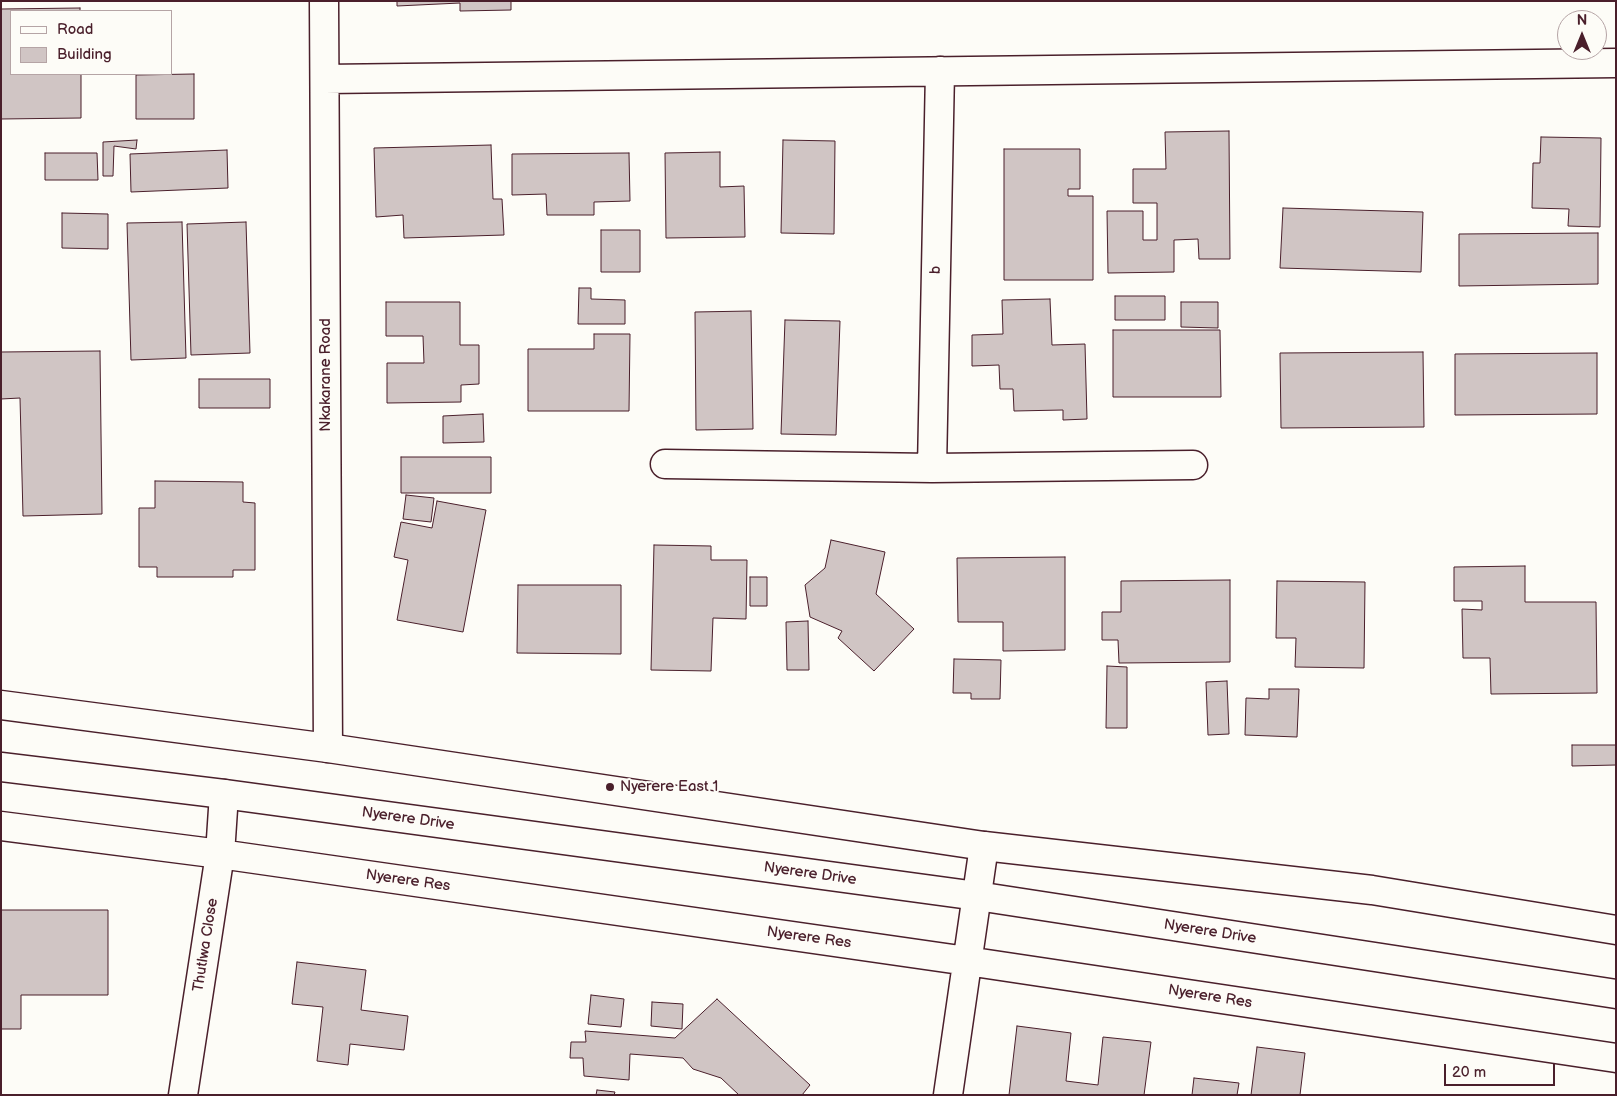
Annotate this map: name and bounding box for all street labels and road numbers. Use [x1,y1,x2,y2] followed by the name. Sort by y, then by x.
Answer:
[927,266,945,274] street label: b
[317,318,335,432] street label: Nkakarane Road
[361,804,455,834] street label: Nyerere Drive
[763,859,857,889] street label: Nyerere Drive
[365,866,451,896] street label: Nyerere Res
[190,897,222,993] street label: Thutlwa Close
[1162,916,1258,948] street label: Nyerere Drive
[766,923,852,953] street label: Nyerere Res
[1167,981,1253,1013] street label: Nyerere Res

